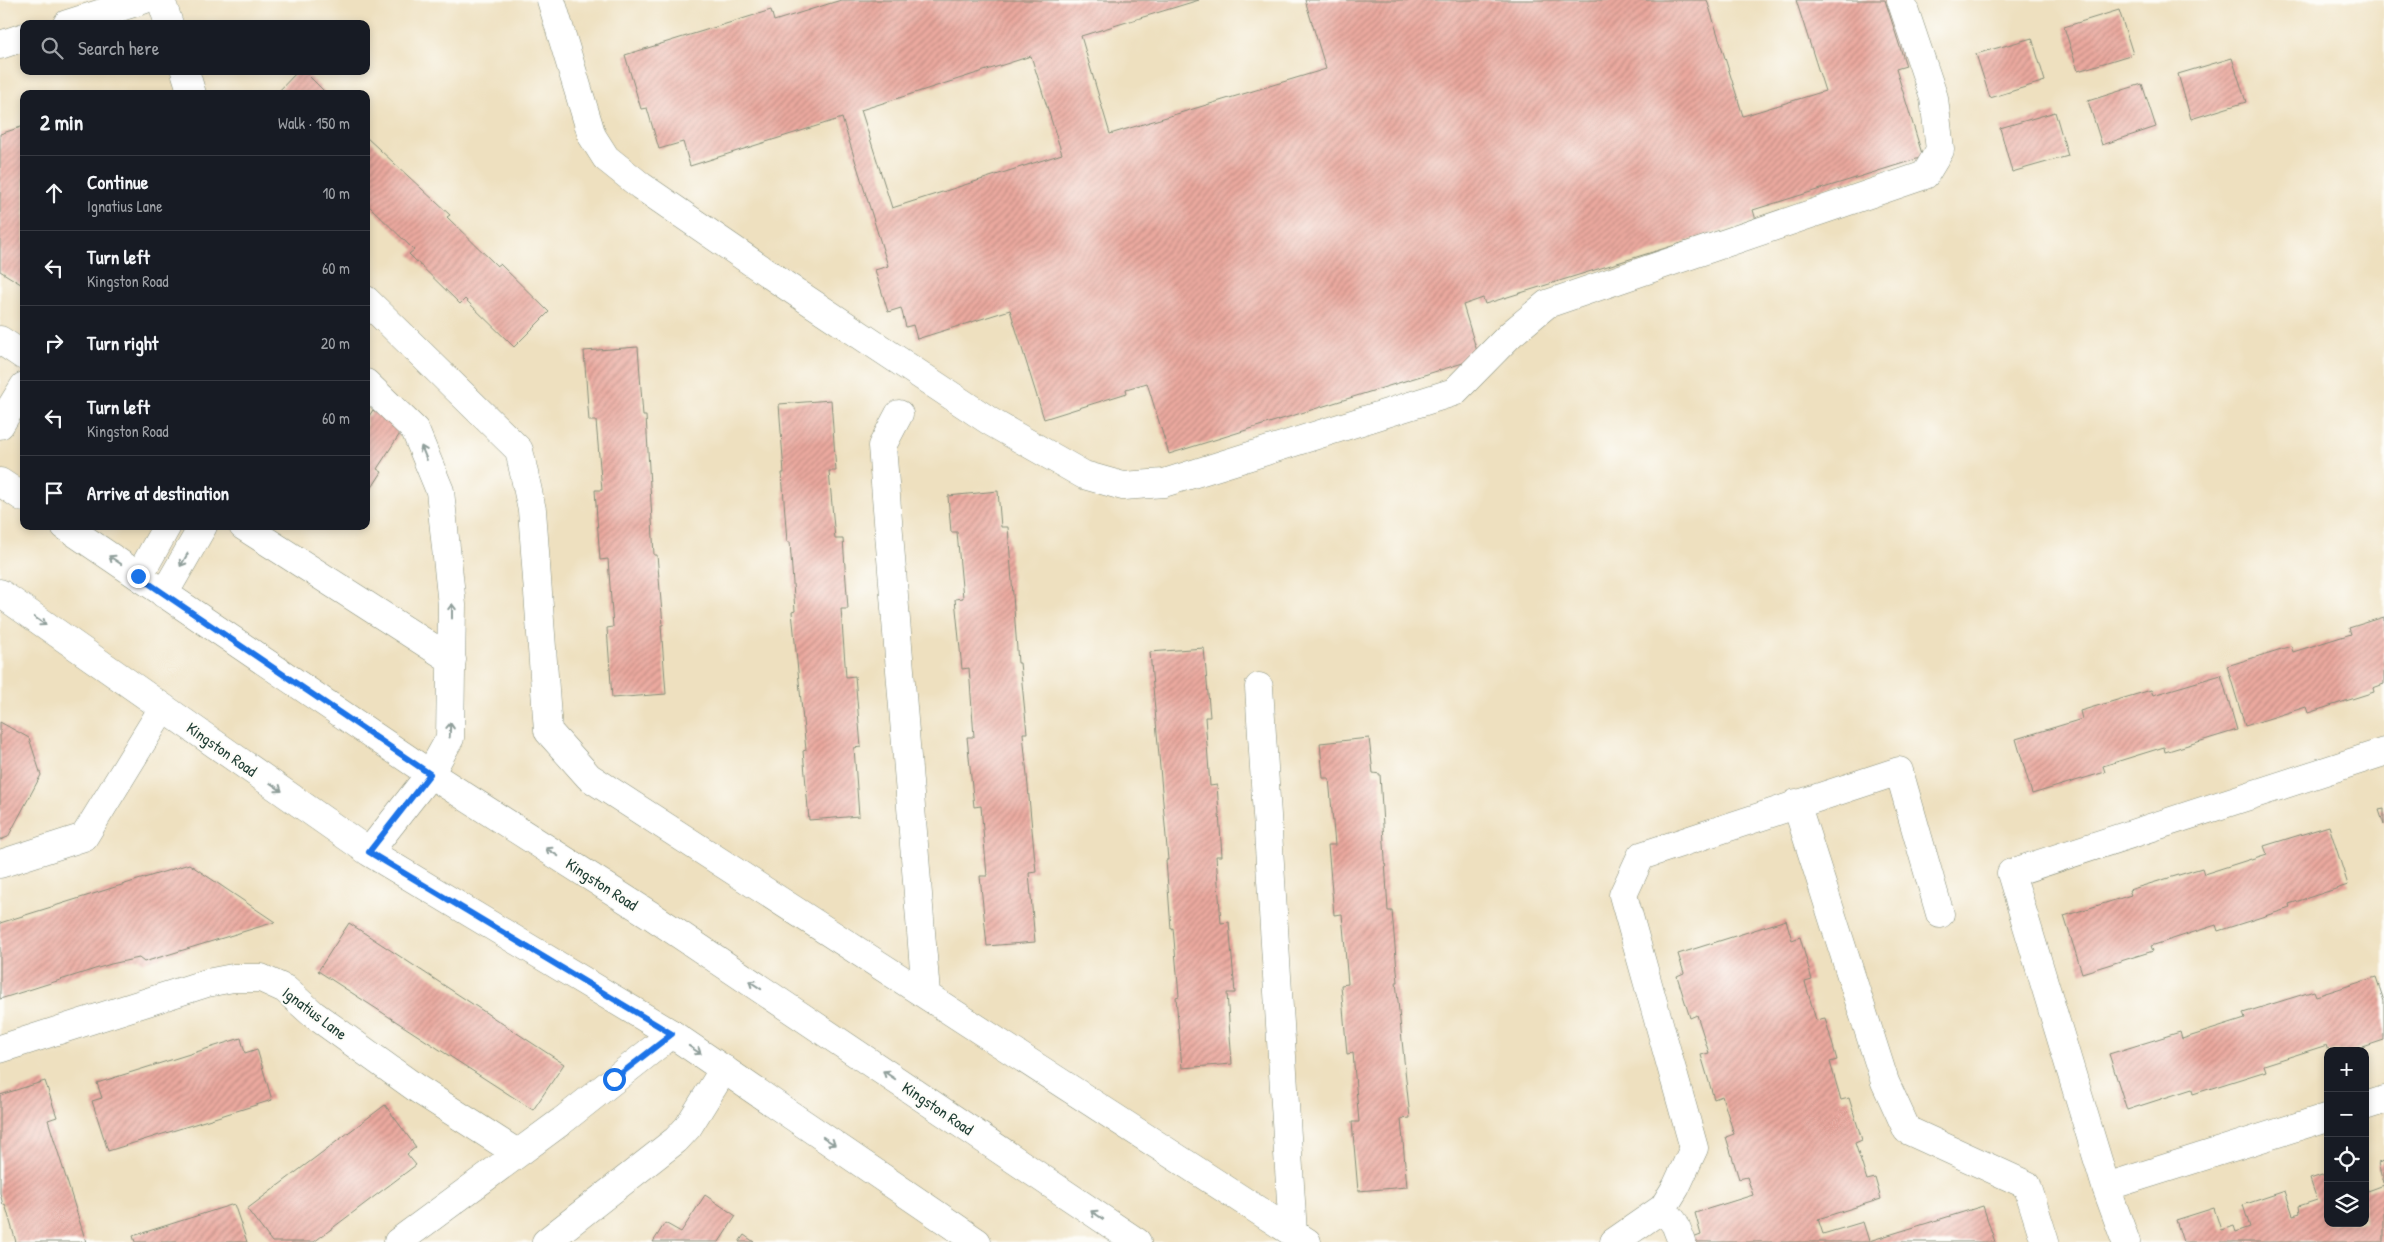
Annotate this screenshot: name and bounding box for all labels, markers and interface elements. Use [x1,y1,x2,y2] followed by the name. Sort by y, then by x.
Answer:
[20,20,370,75] search box
[38,34,66,62] icon: search
[78,35,159,61] text: Search here
[40,108,83,137] text: 2 min
[278,112,350,134] text: Walk · 150 m
[87,169,148,195] text: Continue
[40,179,68,207] icon: ahead
[322,182,350,204] text: 10 m
[87,195,163,217] text: Ignatius Lane
[87,244,150,270] text: Turn left
[40,254,68,282] icon: left
[322,257,350,279] text: 60 m
[87,270,169,292] text: Kingston Road
[40,329,68,357] icon: right
[87,330,158,356] text: Turn right
[321,332,350,354] text: 20 m
[87,394,150,420] text: Turn left
[40,404,68,432] icon: left
[322,407,350,429] text: 60 m
[87,420,169,442] text: Kingston Road
[419,446,429,461] one-way arrow
[40,479,68,507] icon: arrive
[87,480,229,506] text: Arrive at destination
[179,553,189,567] one-way arrow
[108,555,122,565] one-way arrow
[127,565,150,588] route end
[447,604,457,620] one-way arrow
[33,616,47,626] one-way arrow
[182,717,262,781] street label: Kingston Road
[445,723,454,739] one-way arrow
[269,782,283,792] one-way arrow
[546,847,560,857] one-way arrow
[562,853,642,915] street label: Kingston Road
[748,980,762,990] one-way arrow
[278,981,352,1045] street label: Ignatius Lane
[688,1045,702,1055] one-way arrow
[2324,1047,2369,1227] map controls
[2324,1047,2369,1092] button: +
[603,1068,626,1091] route start
[883,1070,897,1080] one-way arrow
[898,1076,978,1140] street label: Kingston Road
[2324,1092,2369,1137] button: −
[822,1136,836,1146] one-way arrow
[2324,1137,2369,1182] button: locate
[2324,1182,2369,1227] button: layers
[1090,1210,1104,1220] one-way arrow

